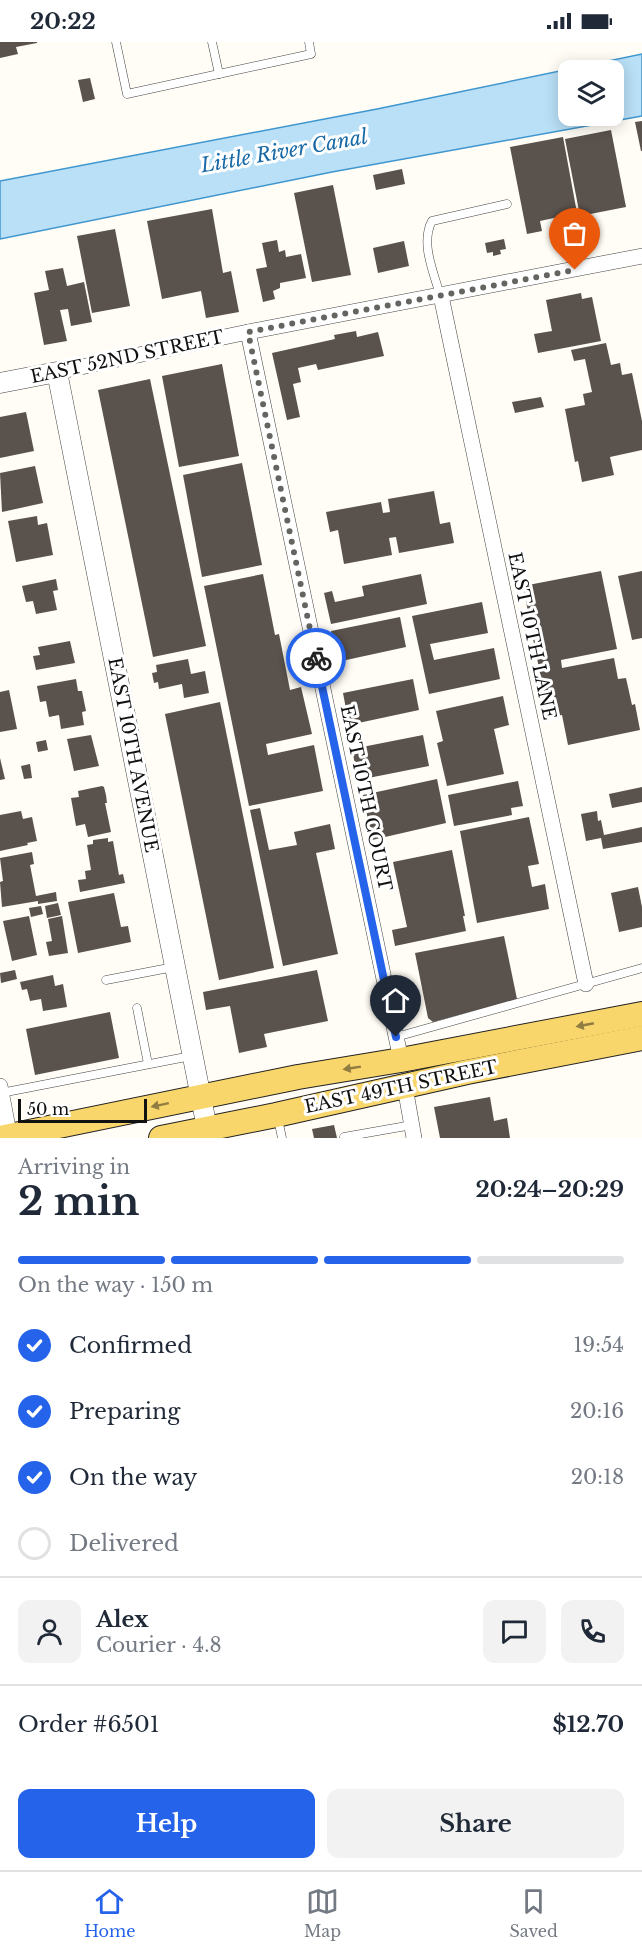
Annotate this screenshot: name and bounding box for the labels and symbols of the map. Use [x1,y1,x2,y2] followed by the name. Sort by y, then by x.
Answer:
[198,124,370,178] water label: Little River Canal
[549,208,600,270] pin
[28,326,226,388] street label: EAST 52ND STREET
[503,550,561,722] street label: EAST 10TH LANE
[286,628,346,688] courier
[103,655,163,855] street label: EAST 10TH AVENUE
[336,703,397,894] street label: EAST 10TH COURT
[370,975,421,1037] pin
[575,1021,594,1030] one-way arrow
[303,1056,500,1118] street label: EAST 49TH STREET
[342,1064,361,1073] one-way arrow
[18,1096,147,1124] scale bar
[151,1100,169,1110] one-way arrow

